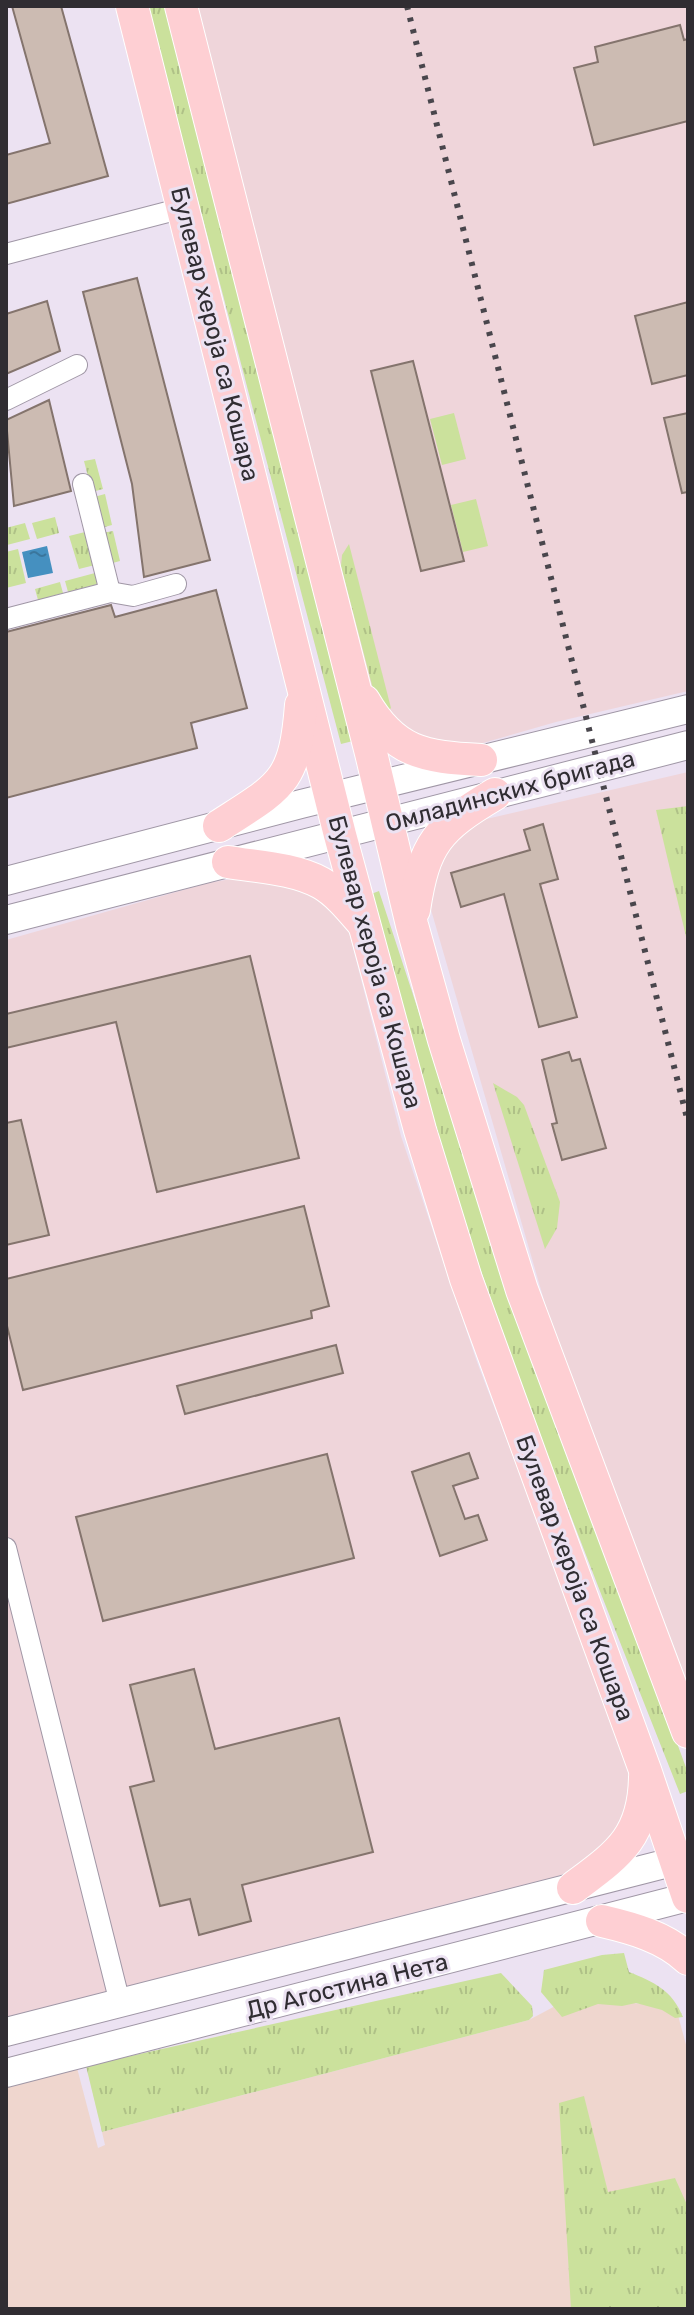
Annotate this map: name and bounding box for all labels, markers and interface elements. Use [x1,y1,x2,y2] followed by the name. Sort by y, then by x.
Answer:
[165,184,265,484] street label: Булевар хероја са Кошара
[382,744,638,838] street label: Омладинских бригада
[322,812,428,1112] street label: Булевар хероја са Кошара
[510,1431,640,1725] street label: Булевар хероја са Кошара
[243,1947,451,2025] street label: Др Агостина Нета

